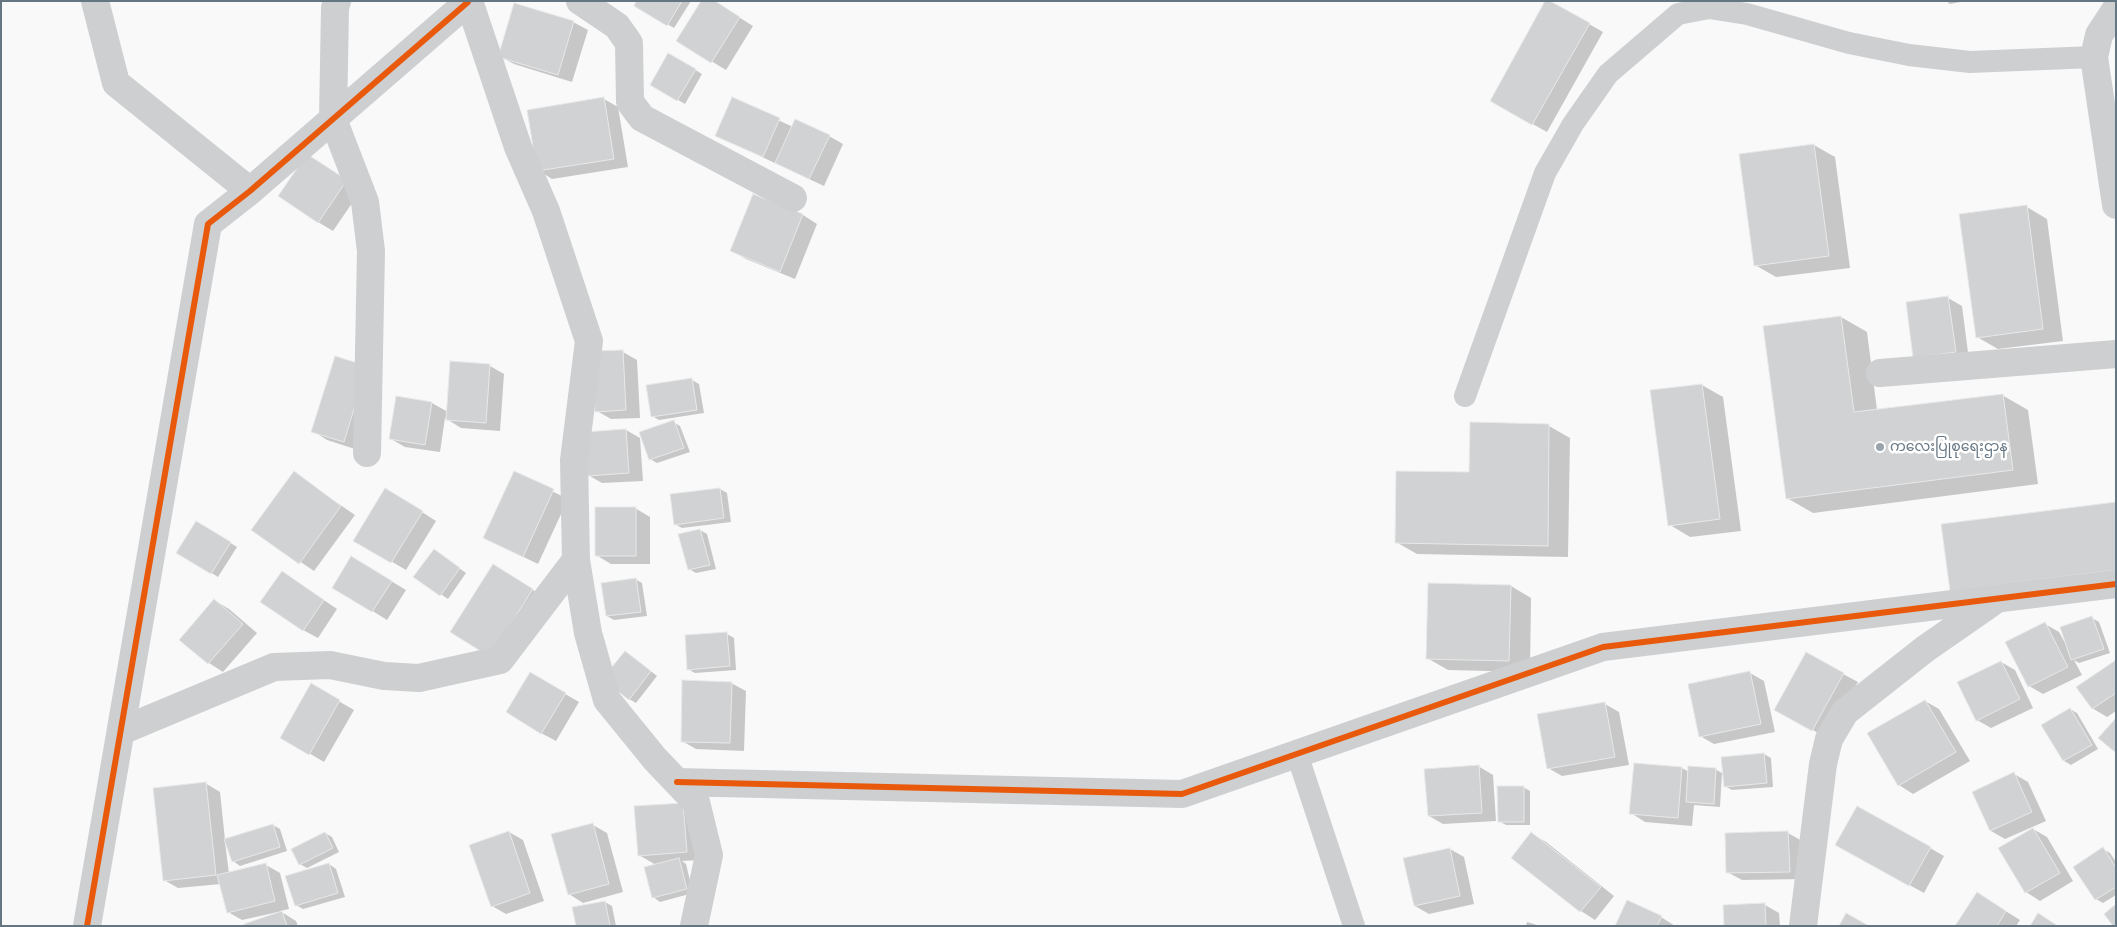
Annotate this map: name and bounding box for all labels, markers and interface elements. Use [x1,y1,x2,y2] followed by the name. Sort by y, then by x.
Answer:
[1890,439,2007,455] place label: ကလေးပြုစုရေးဌာန
[1874,441,1886,453] marker: ကလေးပြုစုရေးဌာန

